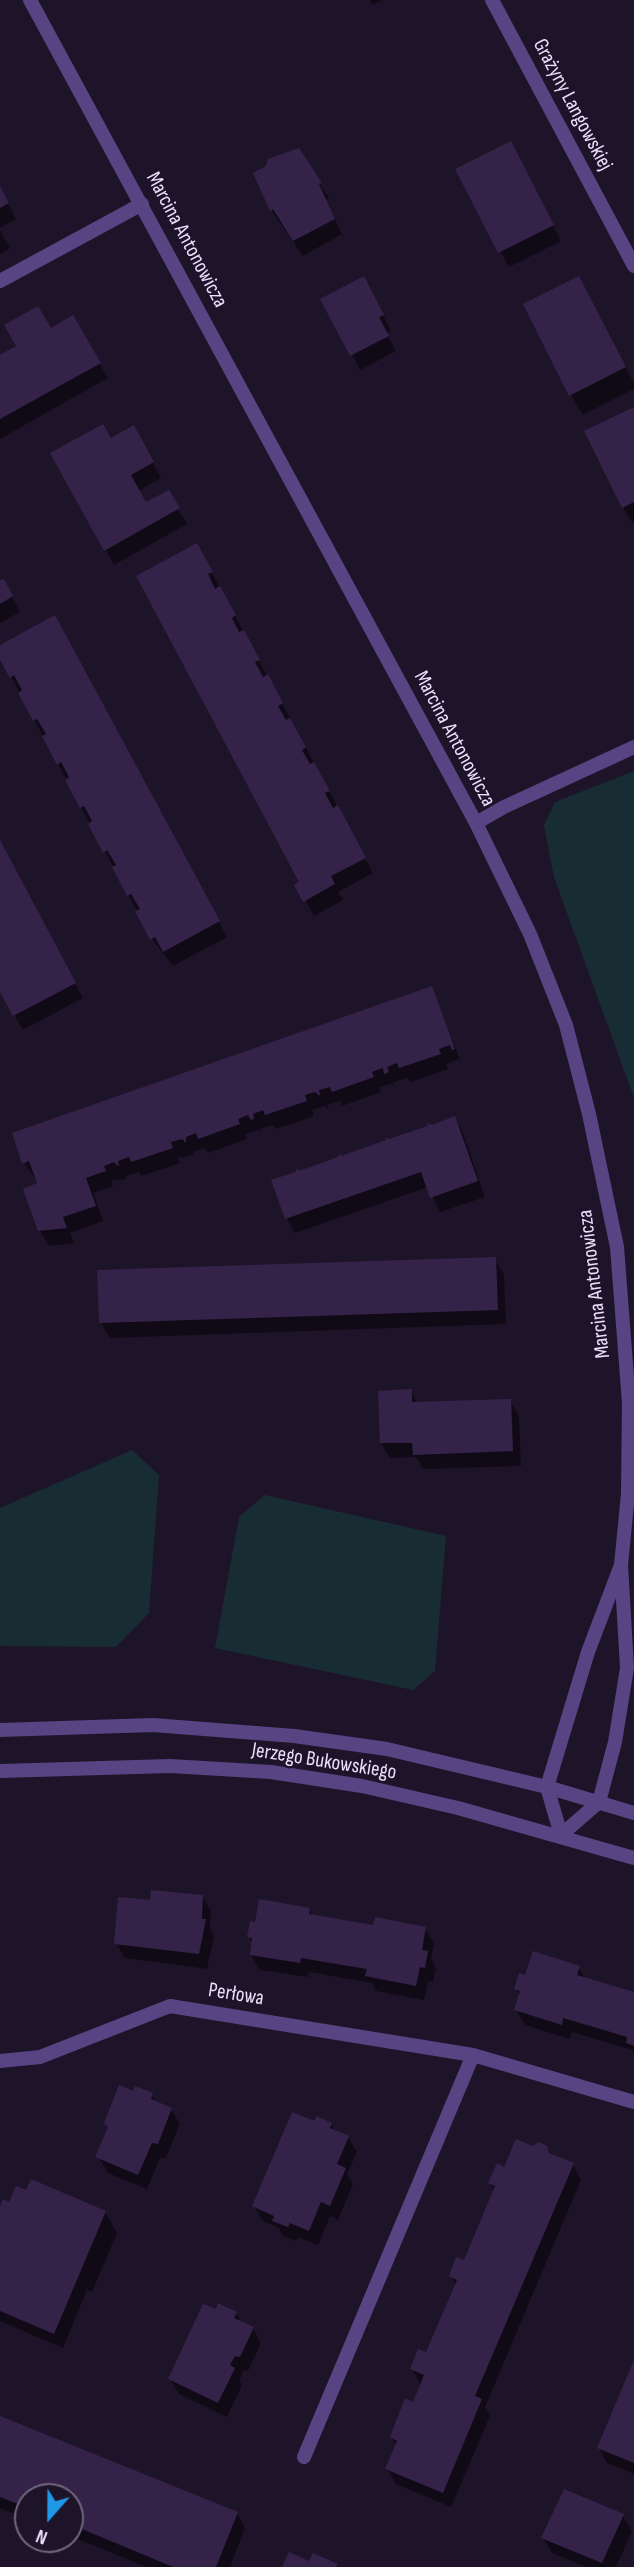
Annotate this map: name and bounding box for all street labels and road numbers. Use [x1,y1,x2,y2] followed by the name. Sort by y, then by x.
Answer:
[527,35,617,175] street label: Grażyny Langowskiej
[140,168,232,312] street label: Marcina Antonowicza
[408,667,500,811] street label: Marcina Antonowicza
[573,1208,617,1360] street label: Marcina Antonowicza
[250,1738,398,1786] street label: Jerzego Bukowskiego
[206,1978,266,2012] street label: Perłowa

